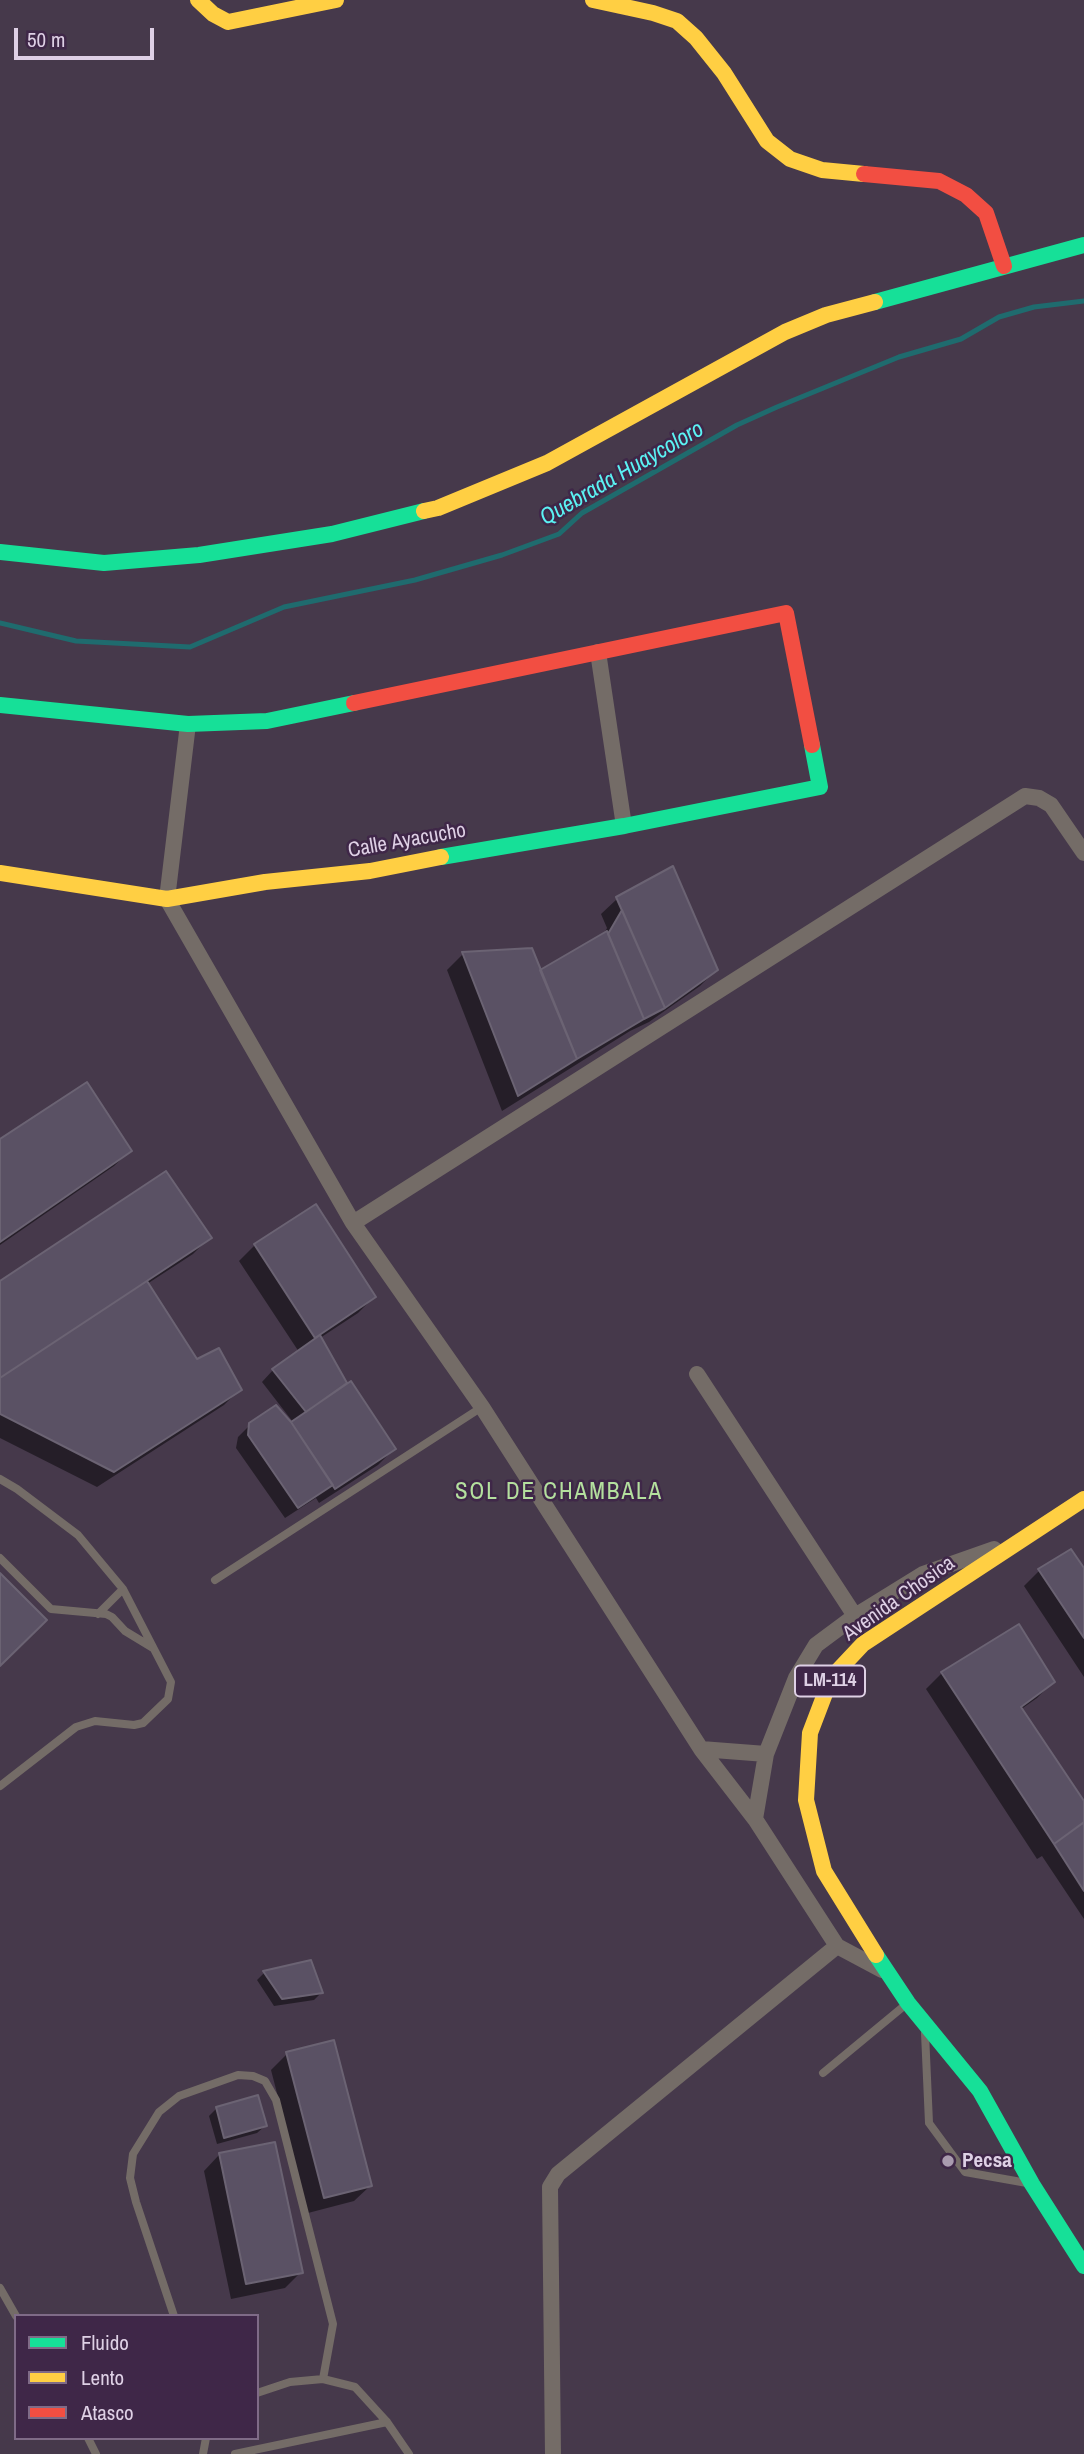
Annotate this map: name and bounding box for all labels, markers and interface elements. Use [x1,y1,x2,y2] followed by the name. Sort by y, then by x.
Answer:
[18,14,158,58] scale bar
[27,25,65,54] text: 50 m
[535,416,709,532] water label: Quebrada Huaycoloro
[346,818,468,864] street label: Calle Ayacucho
[457,1479,661,1507] district label: SOL DE CHAMBALA
[838,1551,960,1647] street label: Avenida Chosica
[795,1666,865,1696] road number: LM-114
[962,2148,1012,2174] place label: Pecsa
[940,2153,956,2169] marker: Pecsa
[14,2314,259,2440] legend
[81,2328,129,2357] text: Fluido
[81,2363,124,2392] text: Lento
[81,2398,134,2427] text: Atasco

